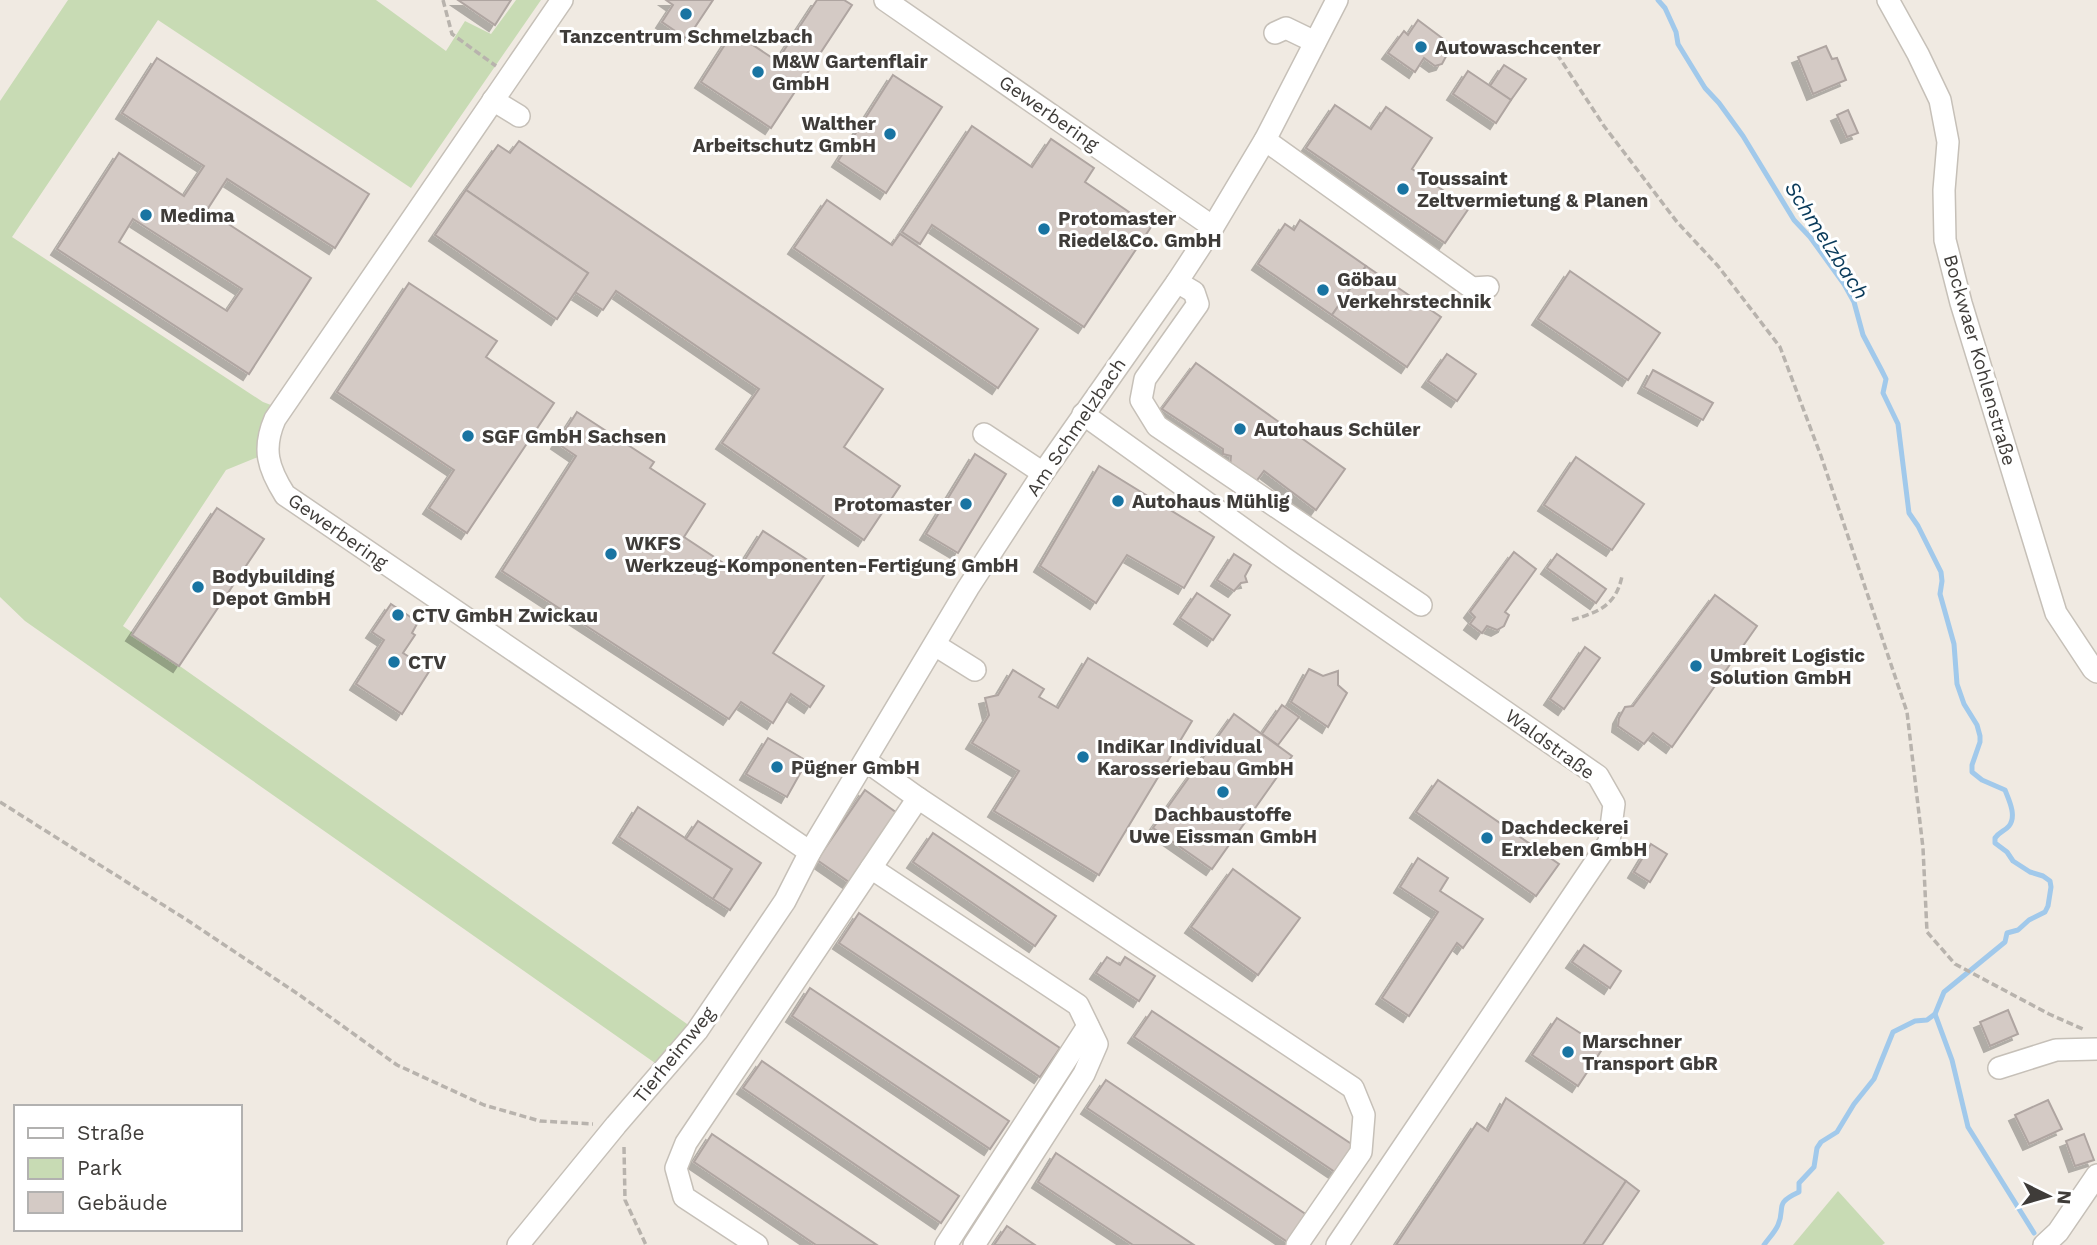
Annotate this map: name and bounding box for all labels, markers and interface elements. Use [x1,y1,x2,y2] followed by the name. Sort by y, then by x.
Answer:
[678,6,694,22] marker: Tanzcentrum Schmelzbach
[559,25,813,48] place label: Tanzcentrum Schmelzbach
[1435,36,1601,59] place label: Autowaschcenter
[1413,39,1429,55] marker: Autowaschcenter
[772,50,928,95] place label: M&W Gartenflair GmbH
[750,64,766,80] marker: M&W Gartenflair GmbH
[995,70,1104,156] street label: Gewerbering
[693,112,877,157] place label: Walther Arbeitschutz GmbH
[882,126,898,142] marker: Walther Arbeitschutz GmbH
[1417,167,1648,212] place label: Toussaint Zeltvermietung & Planen
[1780,176,1874,304] water label: Schmelzbach
[1395,181,1411,197] marker: Toussaint Zeltvermietung & Planen
[160,204,235,227] place label: Medima
[138,207,154,223] marker: Medima
[1058,207,1222,252] place label: Protomaster Riedel&Co. GmbH
[1036,221,1052,237] marker: Protomaster Riedel&Co. GmbH
[1939,252,2021,468] street label: Bockwaer Kohlenstraße
[1337,268,1491,313] place label: Göbau Verkehrstechnik
[1315,282,1331,298] marker: Göbau Verkehrstechnik
[1021,353,1131,501] street label: Am Schmelzbach
[1254,418,1421,441] place label: Autohaus Schüler
[1232,421,1248,437] marker: Autohaus Schüler
[482,425,666,448] place label: SGF GmbH Sachsen
[460,428,476,444] marker: SGF GmbH Sachsen
[284,488,393,574] street label: Gewerbering
[1132,490,1290,513] place label: Autohaus Mühlig
[834,493,953,516] place label: Protomaster
[1110,493,1126,509] marker: Autohaus Mühlig
[958,496,974,512] marker: Protomaster
[625,532,1019,577] place label: WKFS Werkzeug-Komponenten-Fertigung GmbH
[603,546,619,562] marker: WKFS Werkzeug-Komponenten-Fertigung GmbH
[212,565,335,610] place label: Bodybuilding Depot GmbH
[190,579,206,595] marker: Bodybuilding Depot GmbH
[412,604,598,627] place label: CTV GmbH Zwickau
[390,607,406,623] marker: CTV GmbH Zwickau
[1710,644,1865,689] place label: Umbreit Logistic Solution GmbH
[408,651,446,674] place label: CTV
[386,654,402,670] marker: CTV
[1688,658,1704,674] marker: Umbreit Logistic Solution GmbH
[1501,704,1599,784] street label: Waldstraße
[1097,735,1294,780] place label: IndiKar Individual Karosseriebau GmbH
[1075,749,1091,765] marker: IndiKar Individual Karosseriebau GmbH
[791,756,920,779] place label: Pügner GmbH
[769,759,785,775] marker: Pügner GmbH
[1215,784,1231,800] marker: Dachbaustoffe Uwe Eissman GmbH
[1129,803,1317,848] place label: Dachbaustoffe Uwe Eissman GmbH
[1501,816,1647,861] place label: Dachdeckerei Erxleben GmbH
[1479,830,1495,846] marker: Dachdeckerei Erxleben GmbH
[628,1001,720,1108] street label: Tierheimweg
[1582,1030,1718,1075] place label: Marschner Transport GbR
[1560,1044,1576,1060] marker: Marschner Transport GbR
[14,1105,242,1231] legend
[77,1120,145,1145] text: Straße
[77,1155,122,1180] text: Park
[2013,1161,2083,1231] north arrow
[2052,1189,2077,1205] text: N
[77,1190,168,1215] text: Gebäude

